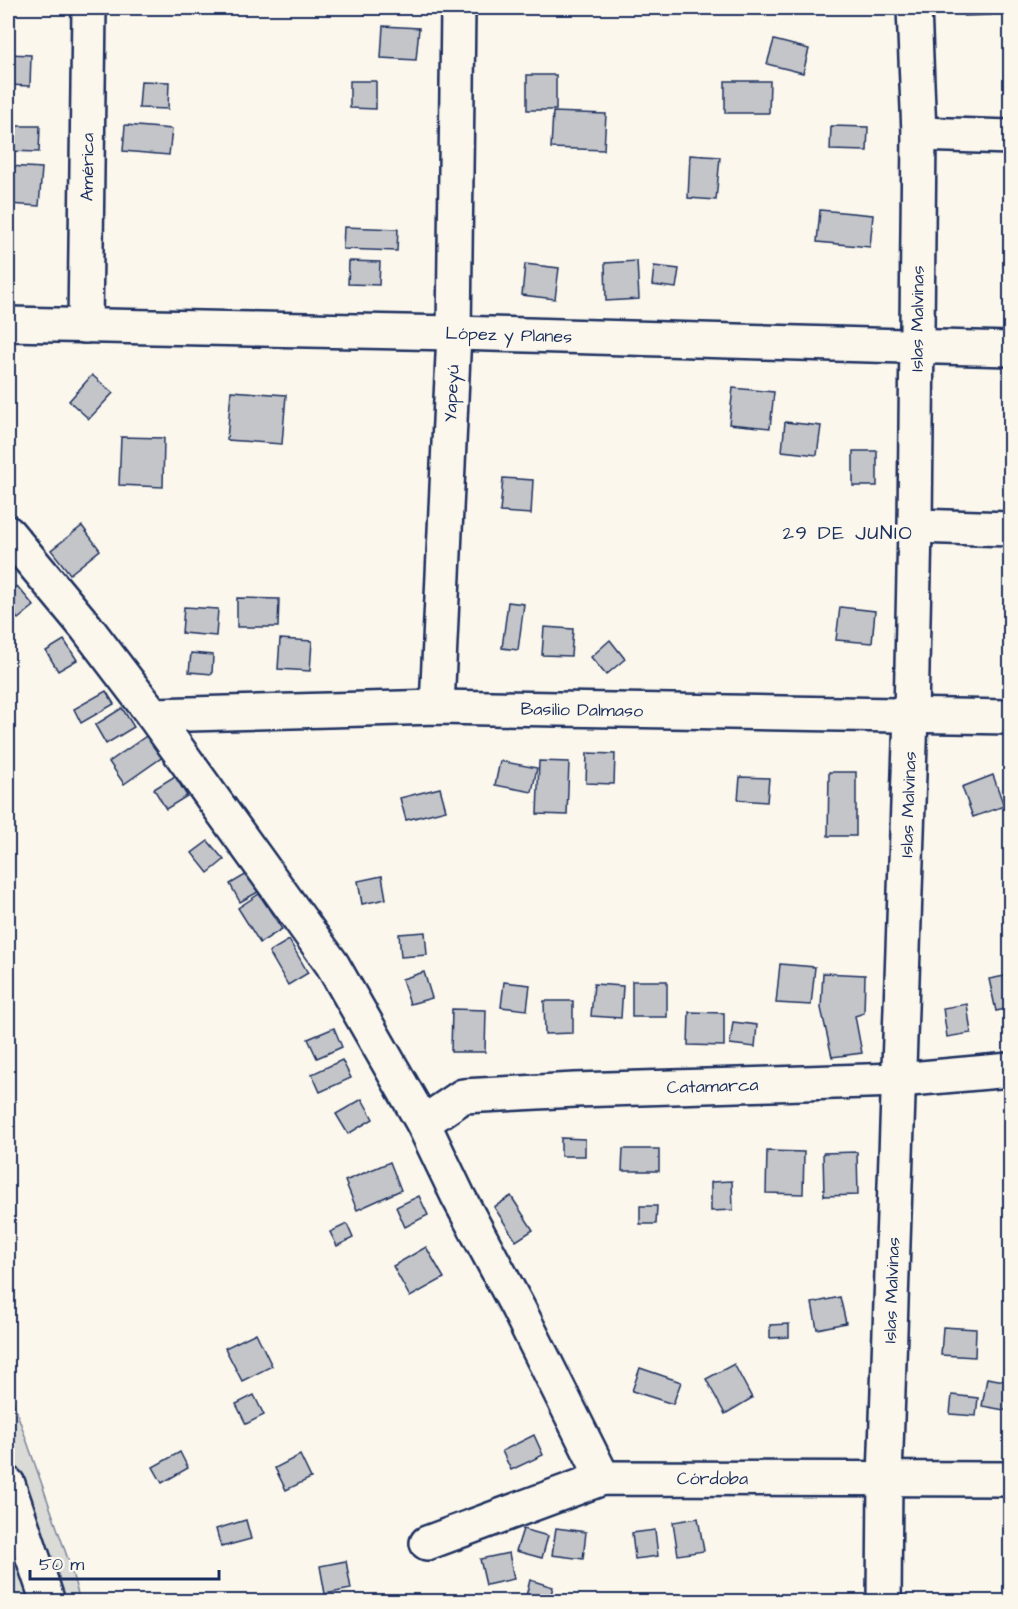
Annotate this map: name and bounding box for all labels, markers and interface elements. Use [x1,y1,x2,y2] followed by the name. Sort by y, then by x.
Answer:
[74,133,100,201] street label: América
[904,265,930,372] street label: Islas Malvinas
[445,320,573,349] street label: López y Planes
[437,364,466,423] street label: Yapeyú
[783,519,913,547] district label: 29 DE JUNIO
[520,696,643,723] street label: Basilio Dalmaso
[894,751,922,858] street label: Islas Malvinas
[666,1072,759,1100] street label: Catamarca
[877,1237,906,1344] street label: Islas Malvinas
[677,1466,748,1491] street label: Córdoba
[30,1543,219,1581] scale bar
[39,1552,84,1577] text: 50 m

